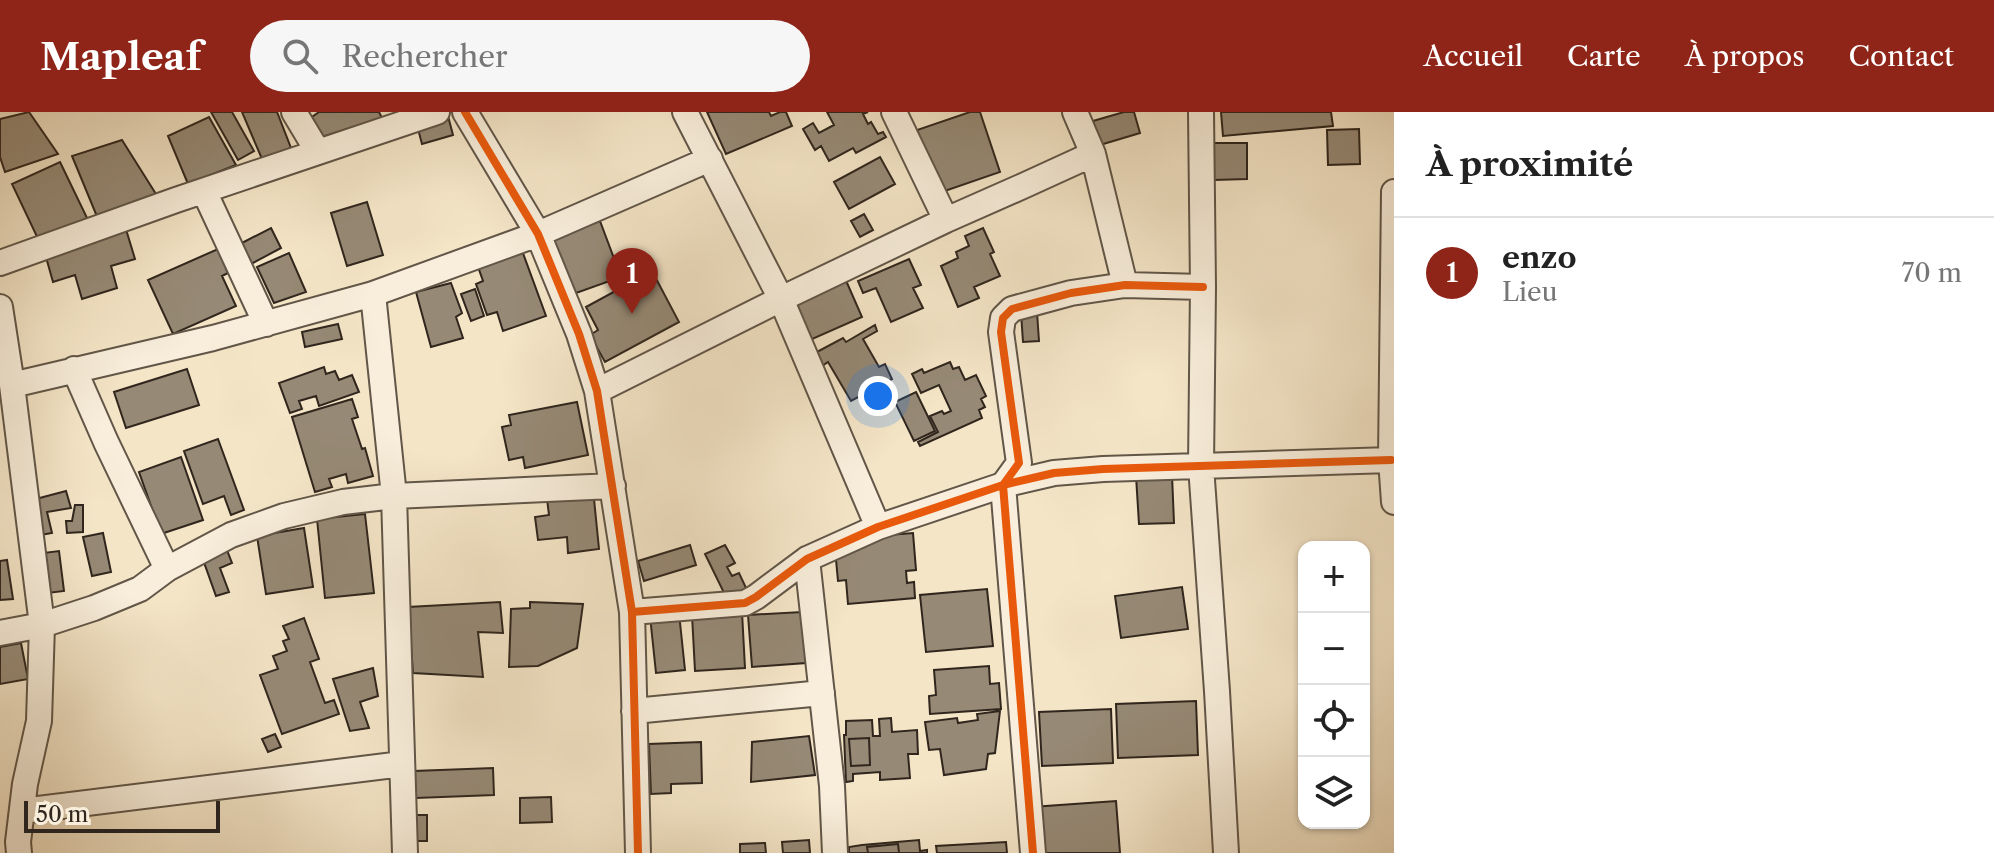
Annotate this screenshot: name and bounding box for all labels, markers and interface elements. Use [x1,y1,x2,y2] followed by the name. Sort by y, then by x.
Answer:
[250,20,810,92] search box
[40,33,202,80] text: Mapleaf
[278,34,322,78] icon: search
[342,38,508,75] text: Rechercher
[1424,39,1523,73] text: Accueil
[1567,39,1641,73] text: Carte
[1685,39,1804,73] text: À propos
[1848,39,1954,73] text: Contact
[1426,143,1633,185] text: À proximité
[1502,239,1577,276] text: enzo
[606,248,658,314] pin: 1
[1446,257,1458,289] text: 1
[1902,257,1962,289] text: 70 m
[1502,276,1558,308] text: Lieu
[858,376,898,416] your location
[1298,541,1370,829] map controls
[1298,541,1370,613] button: +
[1298,613,1370,685] button: −
[1298,685,1370,757] button: locate
[1298,757,1370,829] button: layers
[24,797,220,833] scale bar
[36,801,88,828] text: 50 m

